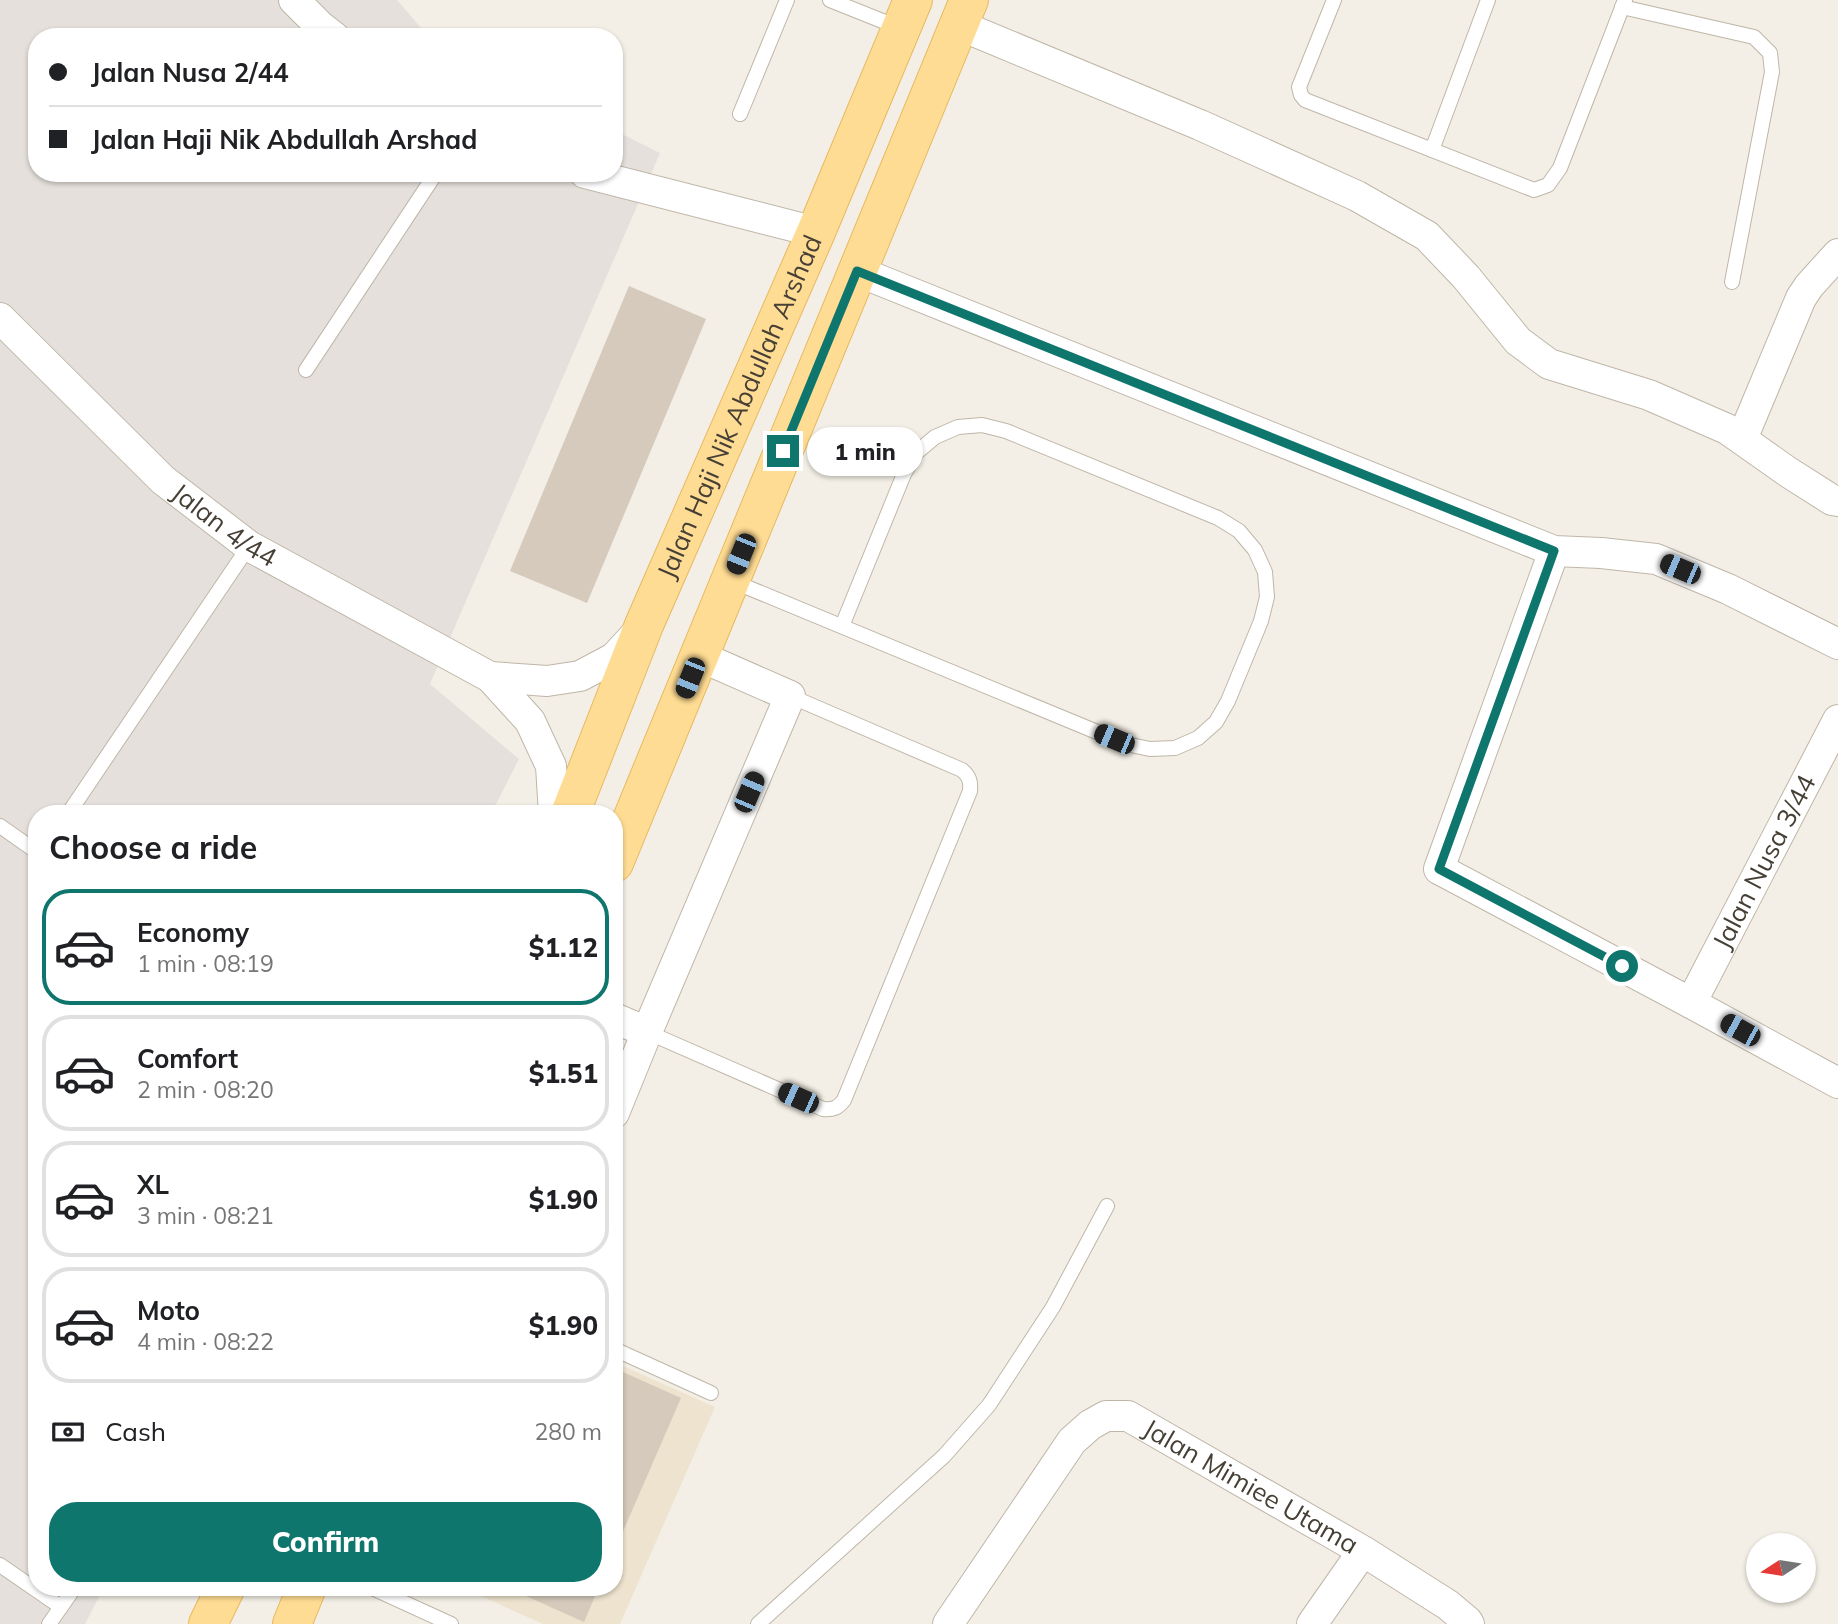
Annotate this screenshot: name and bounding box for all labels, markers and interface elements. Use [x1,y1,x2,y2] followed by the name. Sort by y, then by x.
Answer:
[91,56,289,89] text: Jalan Nusa 2/44
[91,123,477,156] text: Jalan Haji Nik Abdullah Arshad
[649,230,829,584] street label: Jalan Haji Nik Abdullah Arshad
[808,426,923,476] callout: 1 min
[767,435,799,467] route end
[834,437,896,466] text: 1 min
[165,476,283,574] street label: Jalan 4/44
[724,531,759,577] car
[1657,551,1704,587] car
[673,655,708,701] car
[1091,721,1138,757] car
[732,769,767,815] car
[1705,769,1823,954] street label: Jalan Nusa 3/44
[49,827,257,867] text: Choose a ride
[53,916,116,979] icon: car
[137,916,249,949] text: Economy
[529,931,598,964] text: $1.12
[137,949,274,978] text: 1 min · 08:19
[1606,950,1638,982] route start
[1717,1011,1764,1049] car
[53,1042,116,1105] icon: car
[137,1042,238,1075] text: Comfort
[529,1057,598,1090] text: $1.51
[137,1075,274,1104] text: 2 min · 08:20
[775,1080,822,1116] car
[53,1168,116,1231] icon: car
[137,1168,169,1201] text: XL
[529,1183,598,1216] text: $1.90
[137,1201,274,1230] text: 3 min · 08:21
[53,1294,116,1357] icon: car
[137,1294,200,1327] text: Moto
[529,1309,598,1342] text: $1.90
[137,1327,274,1356] text: 4 min · 08:22
[1137,1411,1364,1561] street label: Jalan Mimiee Utama
[49,1413,87,1451] icon: cash
[105,1415,166,1448] text: Cash
[534,1417,602,1446] text: 280 m
[49,1502,602,1582] button: Confirm
[1746,1533,1816,1603] north arrow
[1746,1533,1816,1603] map controls

